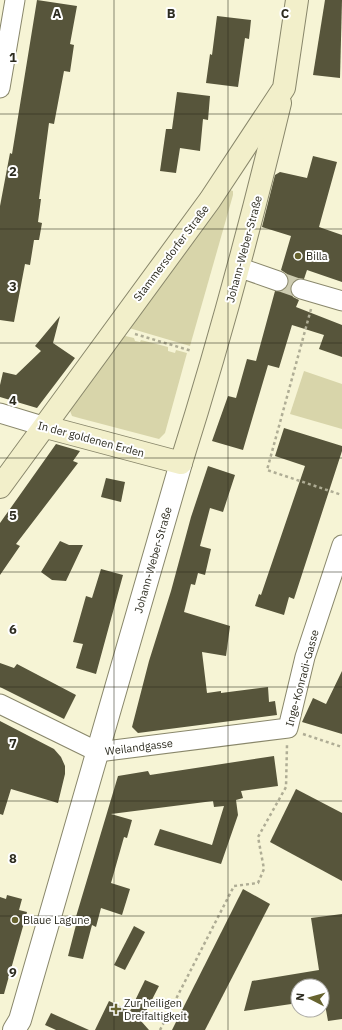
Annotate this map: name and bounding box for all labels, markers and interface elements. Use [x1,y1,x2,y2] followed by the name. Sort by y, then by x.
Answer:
[53,5,62,22] text: A
[167,5,176,22] text: B
[281,5,290,22] text: C
[9,49,17,66] text: 1
[9,163,17,180] text: 2
[223,194,265,304] street label: Johann-Weber-Straße
[130,202,212,304] street label: Stammersdorfer Straße
[306,249,328,263] place label: Billa
[293,251,303,261] marker: Billa
[9,278,17,295] text: 3
[9,392,17,409] text: 4
[36,418,146,460] street label: In der goldenen Erden
[131,505,175,615] street label: Johann-Weber-Straße
[9,507,17,524] text: 5
[9,621,17,638] text: 6
[282,628,322,728] street label: Inge-Konradi-Gasse
[9,735,17,752] text: 7
[104,736,174,758] street label: Weilandgasse
[9,850,17,867] text: 8
[23,913,90,927] place label: Blaue Lagune
[10,915,20,925] marker: Blaue Lagune
[9,964,17,981] text: 9
[290,978,330,1018] north arrow
[293,992,307,1002] text: N
[124,996,187,1023] place label: Zur heiligen Dreifaltigkeit
[111,1004,121,1014] marker: Zur heiligen Dreifaltigkeit

